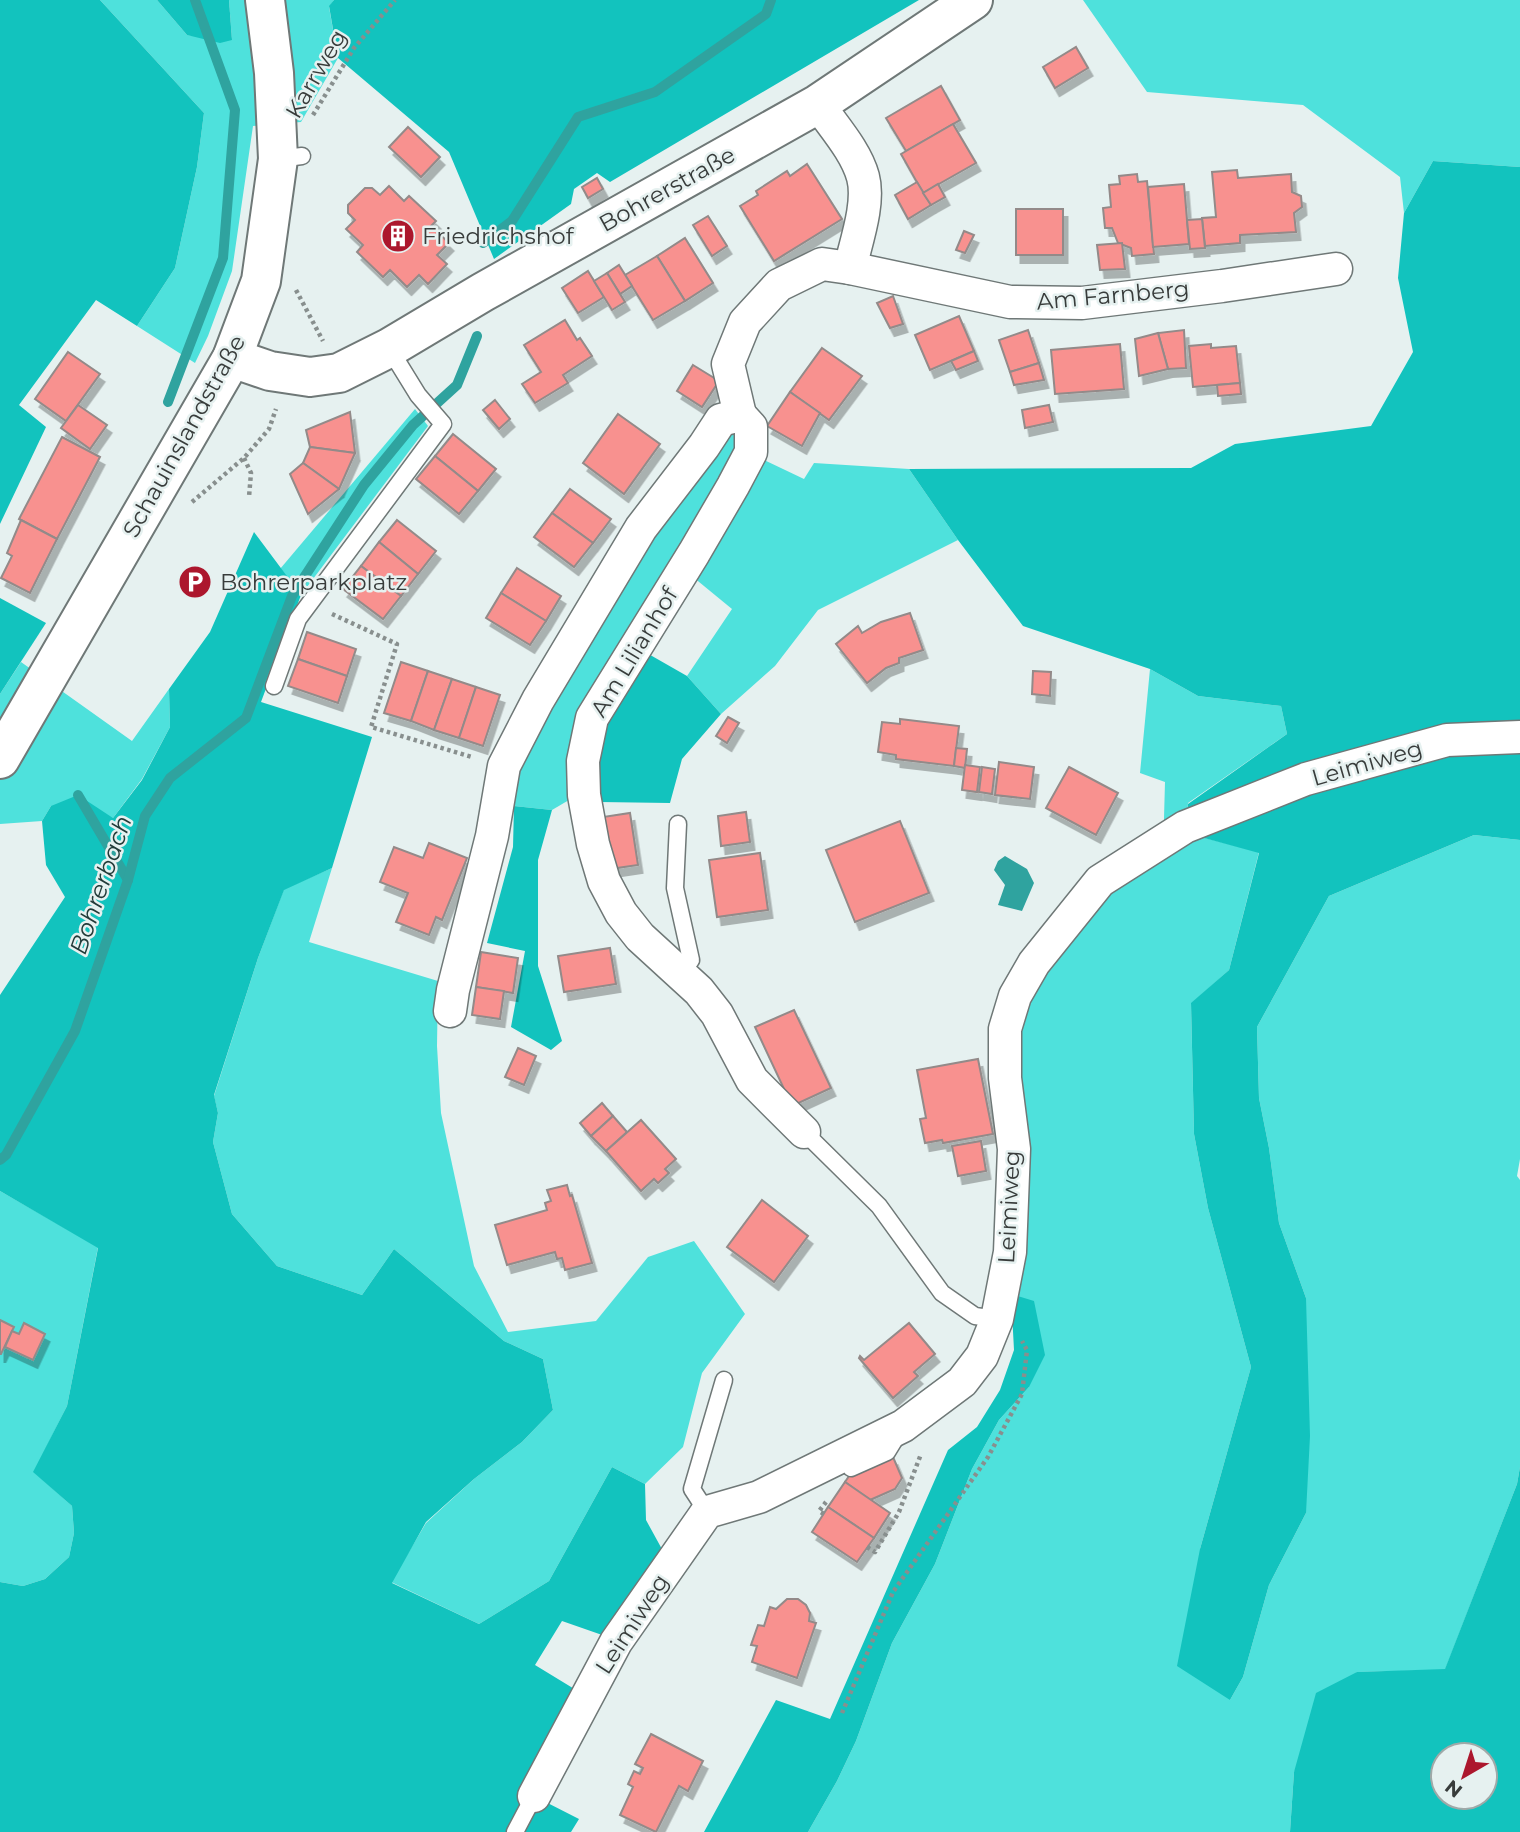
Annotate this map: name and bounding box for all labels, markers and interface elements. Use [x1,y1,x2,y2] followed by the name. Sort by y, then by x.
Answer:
[279,25,353,123] street label: Karrweg
[594,140,740,238] street label: Bohrerstraße
[379,217,417,255] building icon: Friedrichshof
[422,222,575,250] place label: Friedrichshof
[1035,274,1191,316] street label: Am Farnberg
[117,330,251,542] street label: Schauinslandstraße
[176,563,214,601] parking icon: Bohrerparkplatz
[220,568,407,596] place label: Bohrerparkplatz
[584,581,684,722] street label: Am Lilianhof
[1309,734,1425,792] street label: Leimiweg
[63,812,138,958] water label: Bohrerbach
[992,1150,1026,1264] street label: Leimiweg
[589,1569,675,1679] street label: Leimiweg
[1429,1741,1499,1811] north arrow
[1440,1775,1467,1803] text: N

